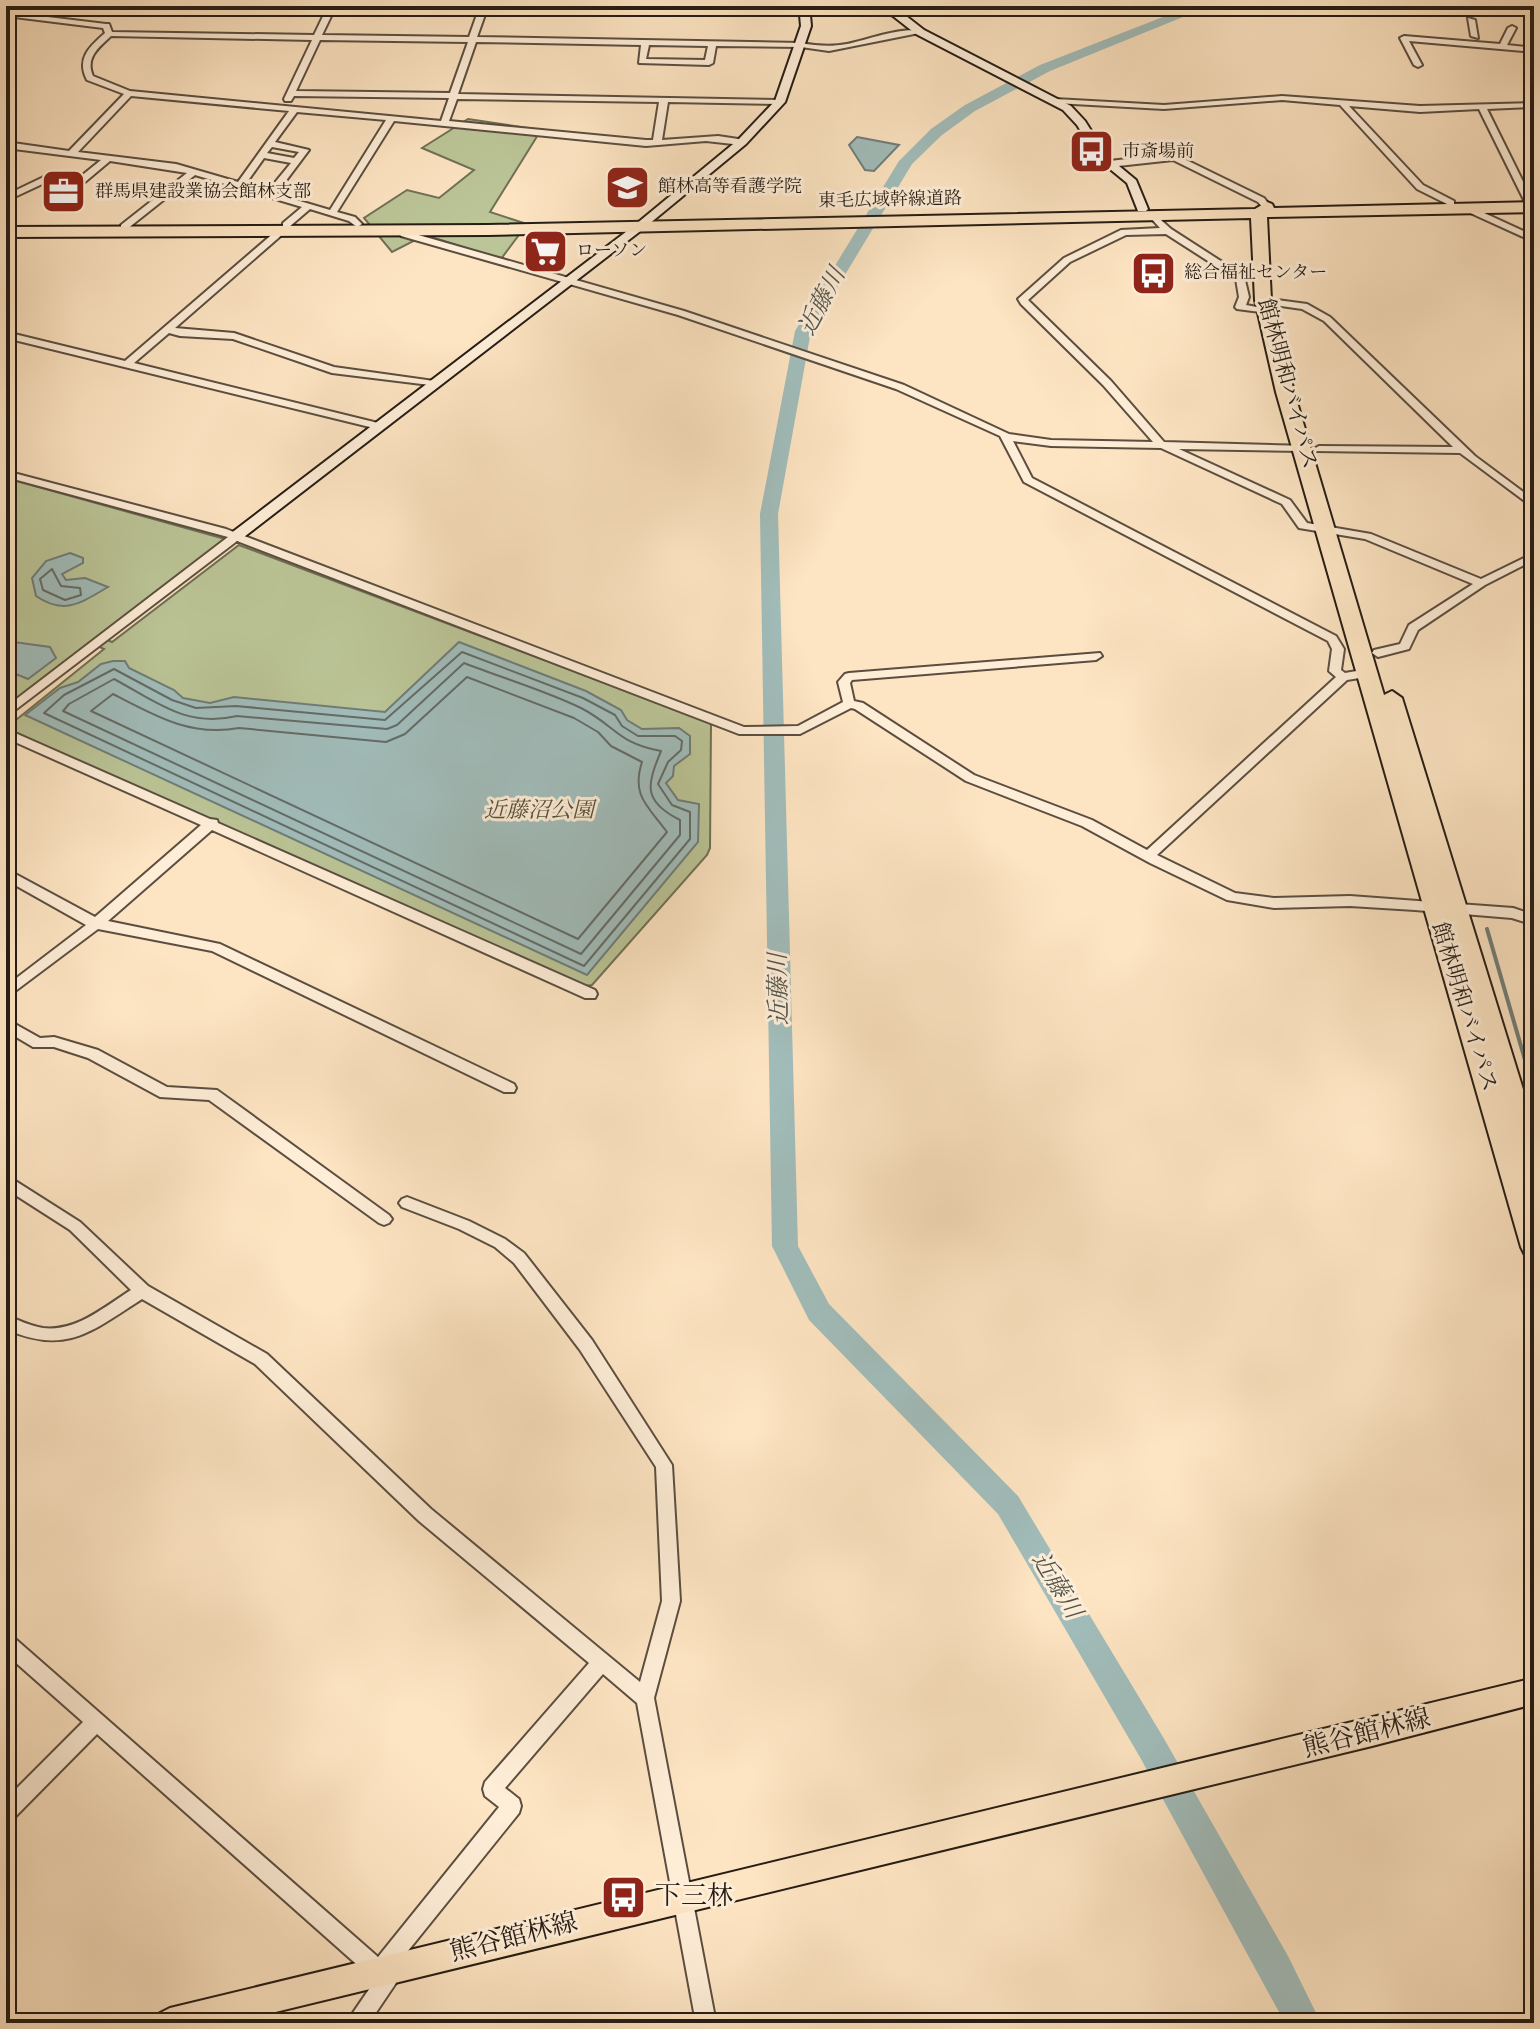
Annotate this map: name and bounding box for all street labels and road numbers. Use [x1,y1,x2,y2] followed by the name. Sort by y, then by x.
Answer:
[818,188,962,210] street label: 東毛広域幹線道路
[1254,296,1322,472] street label: 館林明和バイパス
[1428,919,1502,1094] street label: 館林明和バイパス
[1300,1704,1433,1762] street label: 熊谷館林線
[447,1908,580,1966] street label: 熊谷館林線

